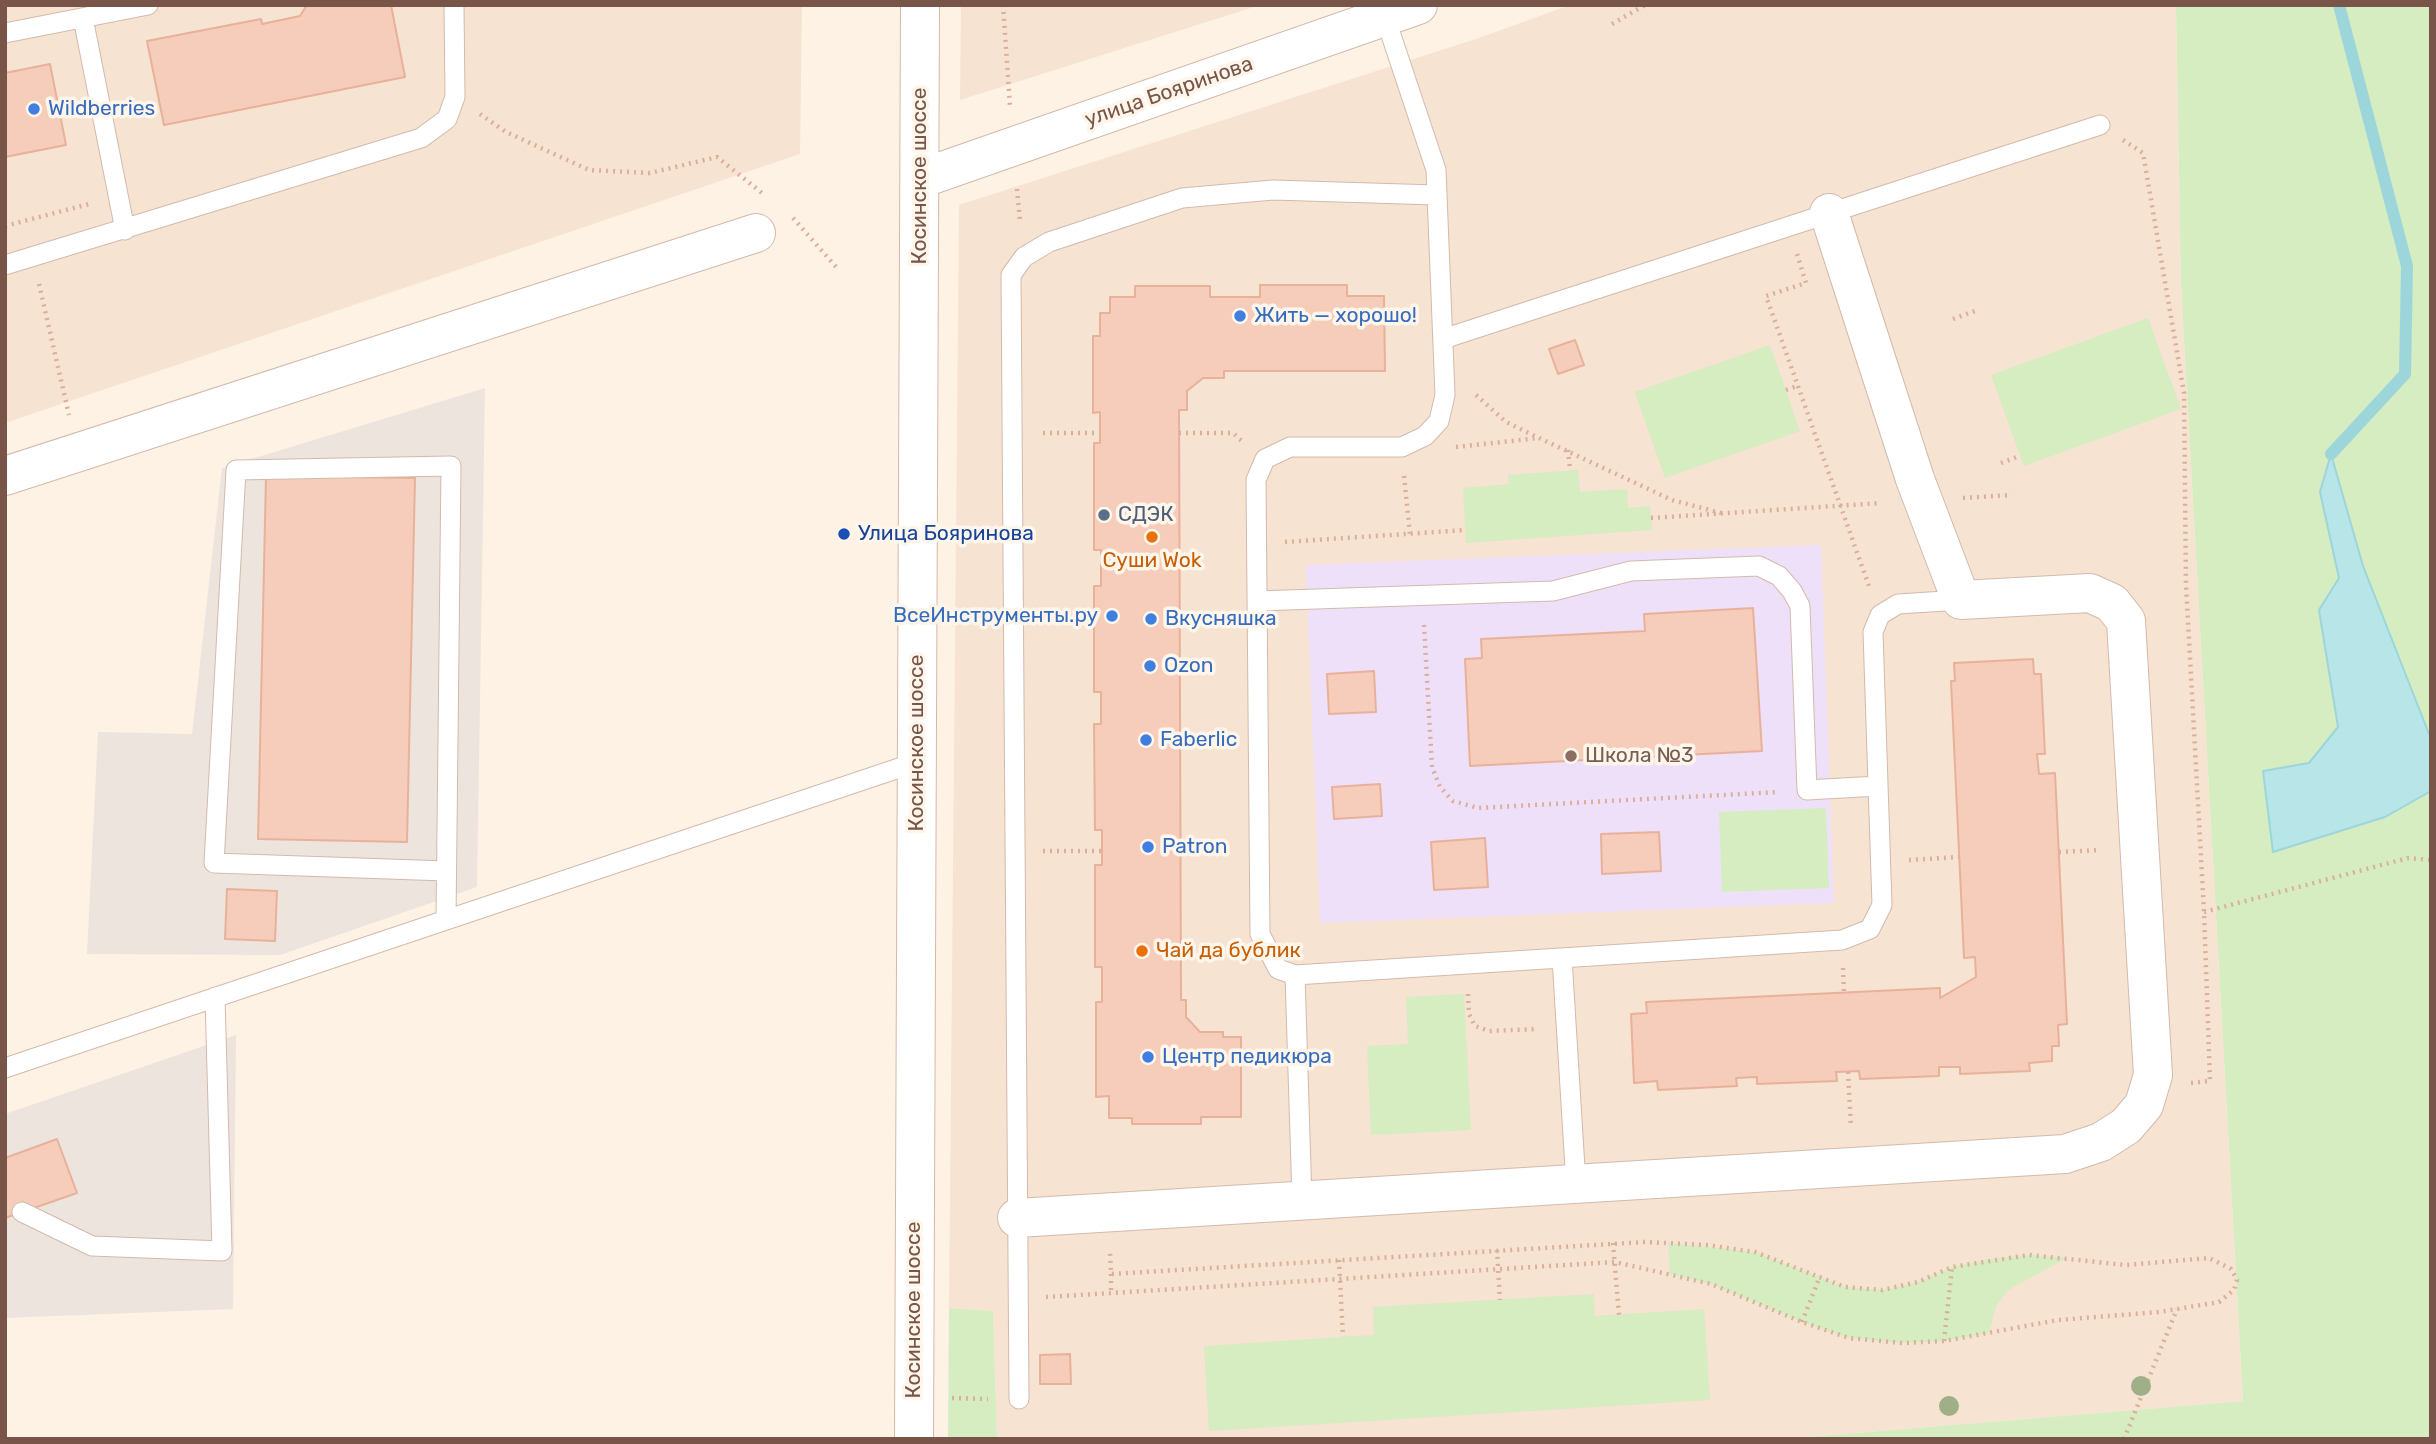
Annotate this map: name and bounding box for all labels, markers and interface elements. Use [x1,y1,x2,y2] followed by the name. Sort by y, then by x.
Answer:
[1082,51,1256,133] street label: улица Бояринова
[907,88,933,264] street label: Косинское шоссе
[48,96,155,122] place label: Wildberries
[26,101,42,117] marker: Wildberries
[1254,303,1417,329] place label: Жить — хорошо!
[1232,308,1248,324] marker: Жить — хорошо!
[1118,502,1174,528] place label: СДЭК
[1096,507,1112,523] marker: СДЭК
[858,521,1034,547] place label: Улица Бояринова
[836,526,852,542] marker: Улица Бояринова
[1144,529,1160,545] marker: Суши Wok
[1102,548,1202,574] place label: Суши Wok
[893,603,1098,629] place label: ВсеИнструменты.ру
[1165,606,1277,632] place label: Вкусняшка
[1104,608,1120,624] marker: ВсеИнструменты.ру
[1143,611,1159,627] marker: Вкусняшка
[1164,653,1214,679] place label: Ozon
[904,655,930,831] street label: Косинское шоссе
[1142,658,1158,674] marker: Ozon
[1160,727,1237,753] place label: Faberlic
[1138,732,1154,748] marker: Faberlic
[1585,743,1694,769] place label: Школа №3
[1563,748,1579,764] marker: Школа №3
[1162,834,1228,860] place label: Patron
[1140,839,1156,855] marker: Patron
[1156,938,1301,964] place label: Чай да бублик
[1134,943,1150,959] marker: Чай да бублик
[1162,1044,1332,1070] place label: Центр педикюра
[1140,1049,1156,1065] marker: Центр педикюра
[901,1222,927,1398] street label: Косинское шоссе

